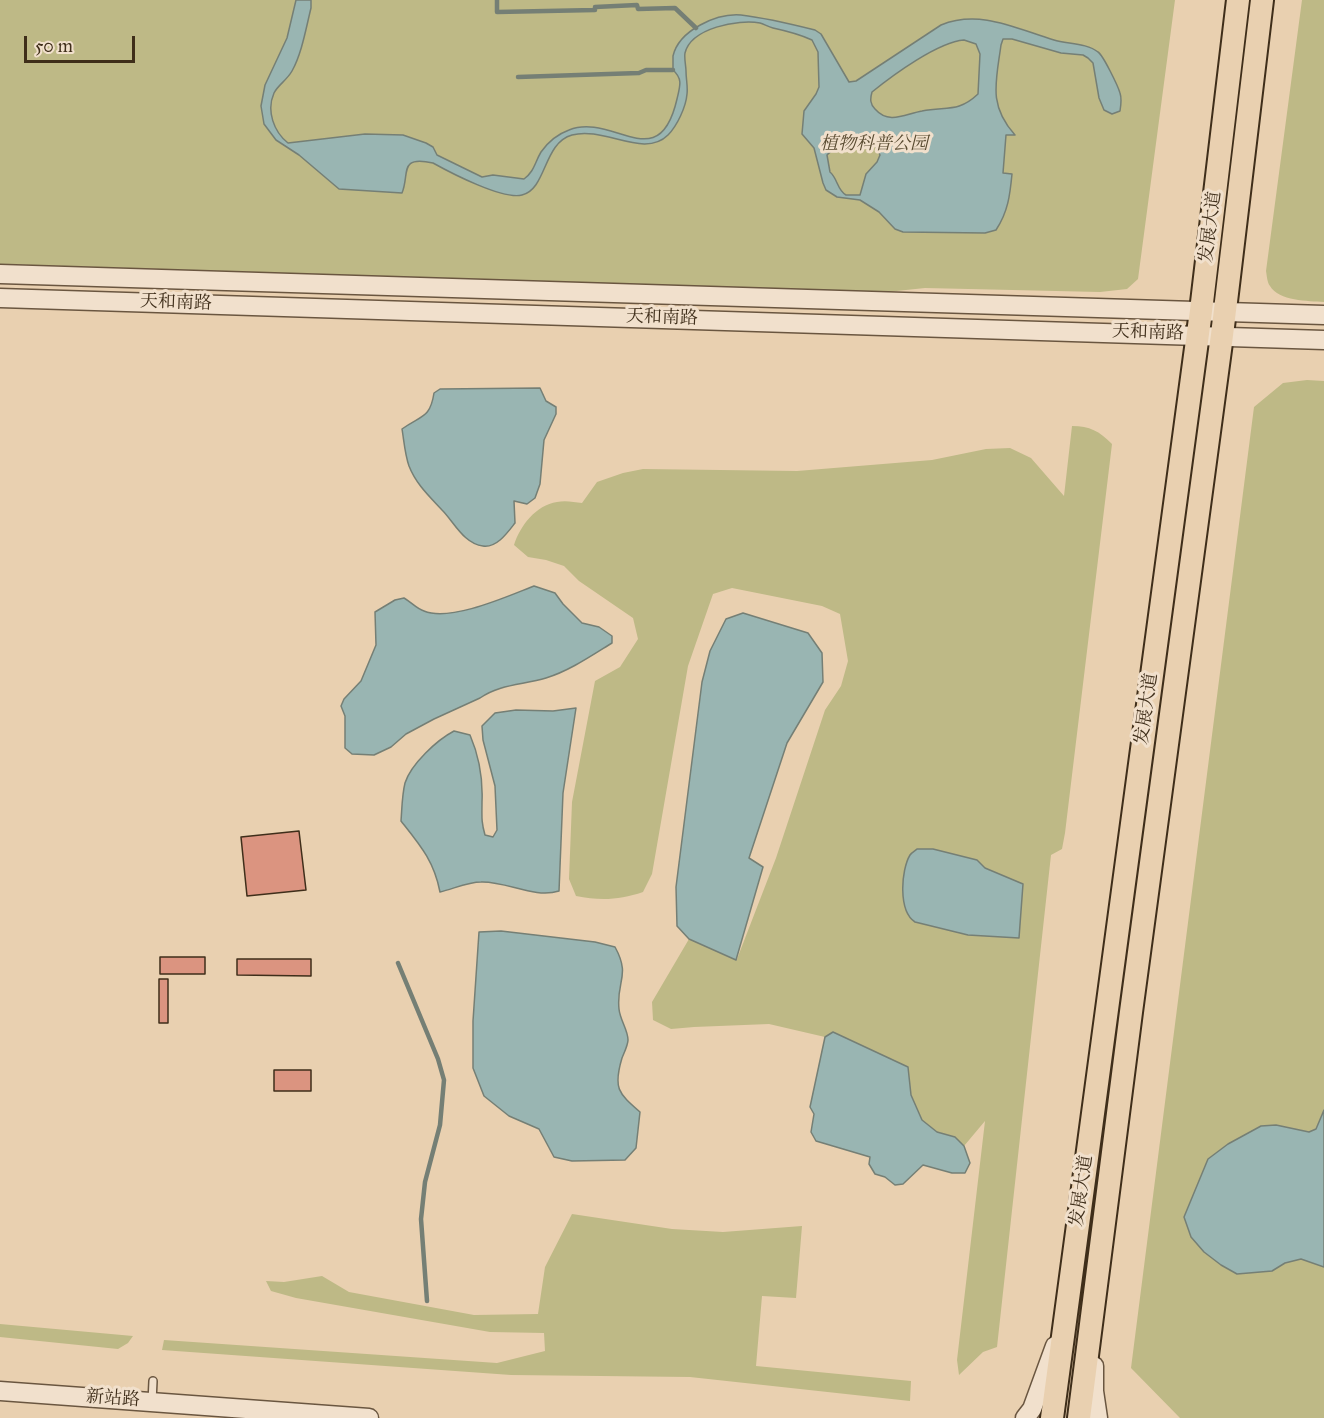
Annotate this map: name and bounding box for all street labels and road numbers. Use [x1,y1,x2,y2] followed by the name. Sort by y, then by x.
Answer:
[1196,190,1226,264] street label: 发展大道
[140,291,212,315] street label: 天和南路
[626,306,698,330] street label: 天和南路
[1112,321,1184,345] street label: 天和南路
[1131,672,1163,746] street label: 发展大道
[1066,1154,1098,1228] street label: 发展大道
[85,1386,141,1412] street label: 新站路

